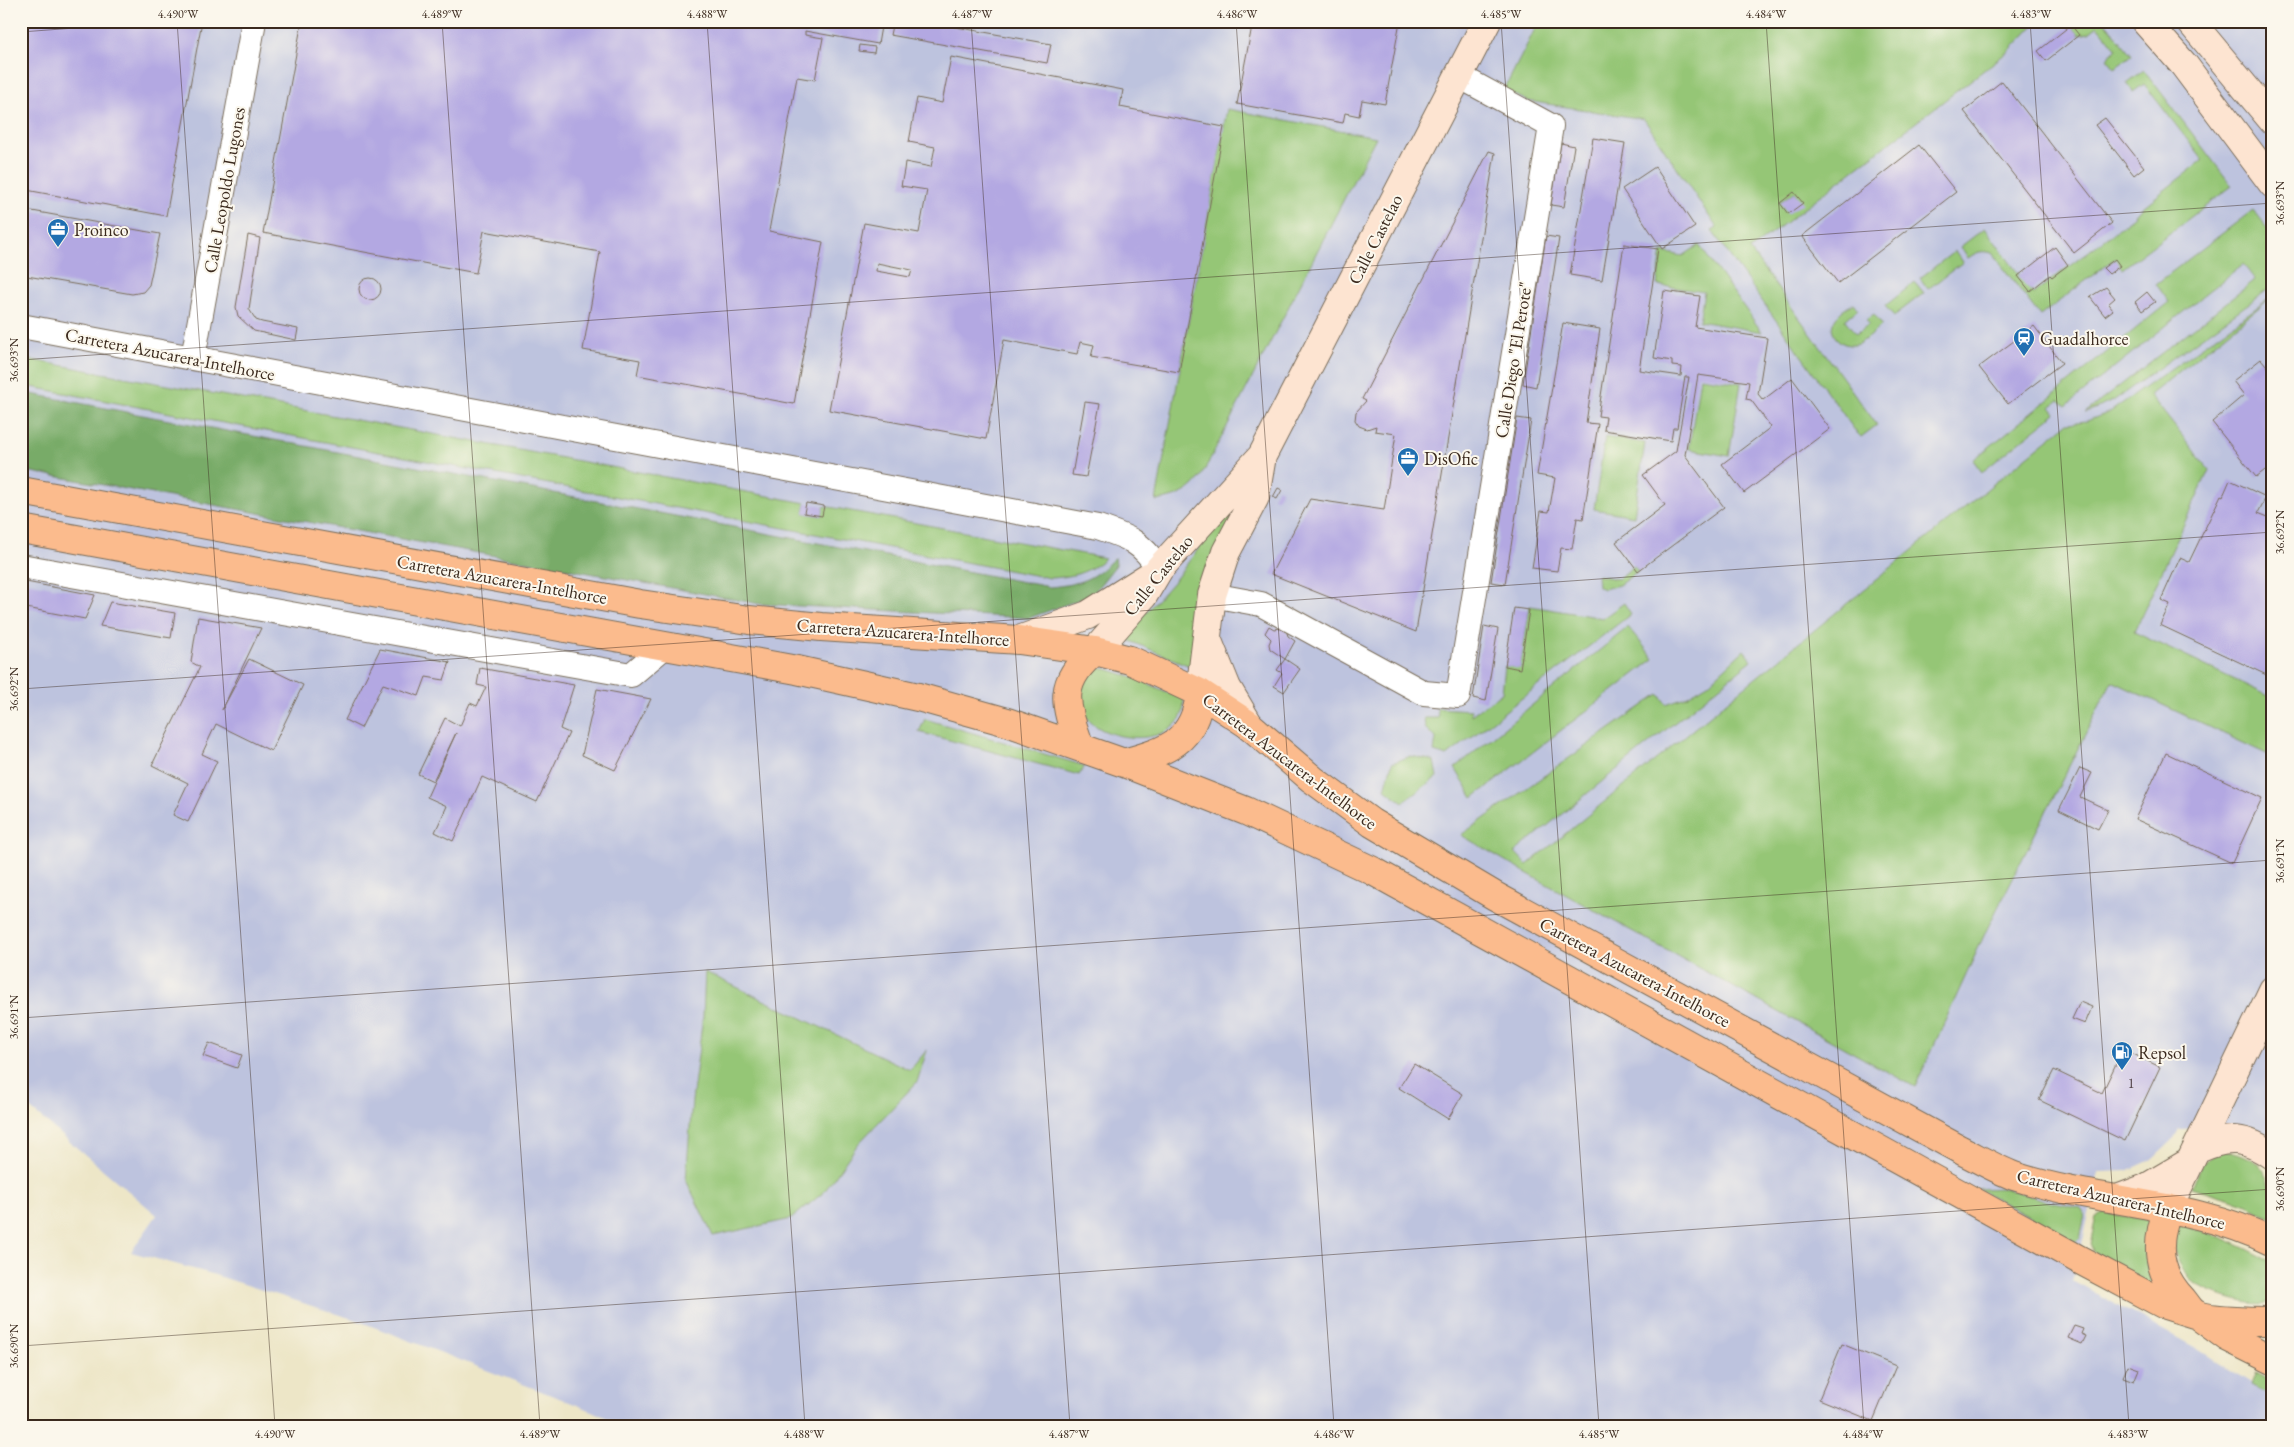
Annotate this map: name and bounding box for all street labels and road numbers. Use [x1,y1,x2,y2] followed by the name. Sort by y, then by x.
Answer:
[198,105,250,275] street label: Calle Leopoldo Lugones
[1342,190,1408,288] street label: Calle Castelao
[1489,280,1537,440] street label: Calle Diego "El Perote"
[63,322,277,386] street label: Carretera Azucarera-Intelhorce
[1118,530,1198,620] street label: Calle Castelao
[395,549,609,609] street label: Carretera Azucarera-Intelhorce
[796,613,1010,651] street label: Carretera Azucarera-Intelhorce
[1198,688,1382,834] street label: Carretera Azucarera-Intelhorce
[1536,912,1734,1032] street label: Carretera Azucarera-Intelhorce
[2015,1164,2227,1234] street label: Carretera Azucarera-Intelhorce

